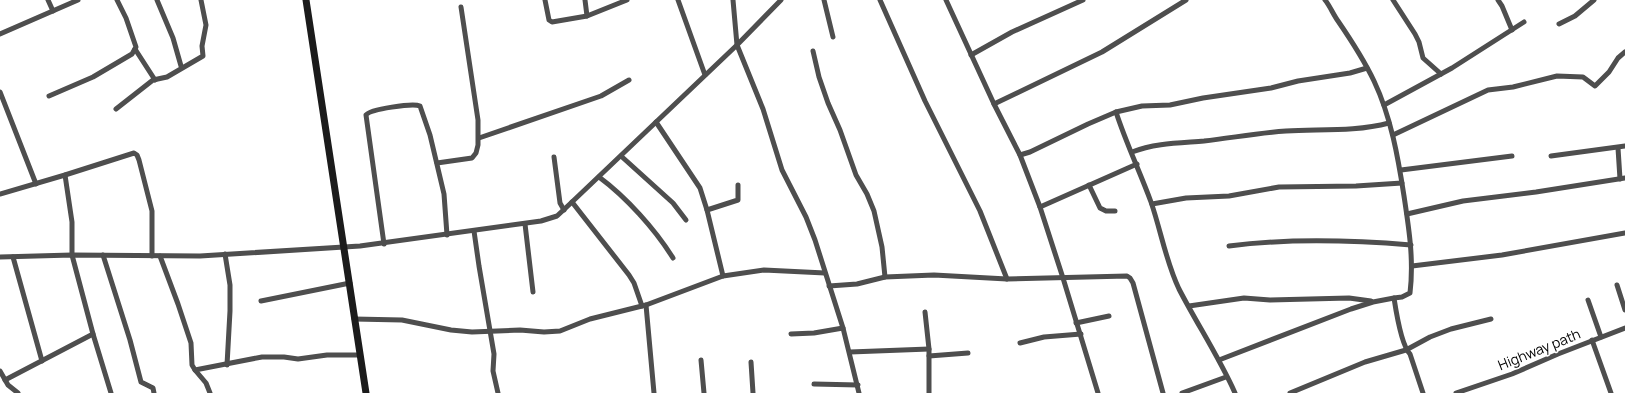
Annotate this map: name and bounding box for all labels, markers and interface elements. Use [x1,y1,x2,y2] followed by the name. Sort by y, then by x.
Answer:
[1495,324,1583,374] street label: Highway path

